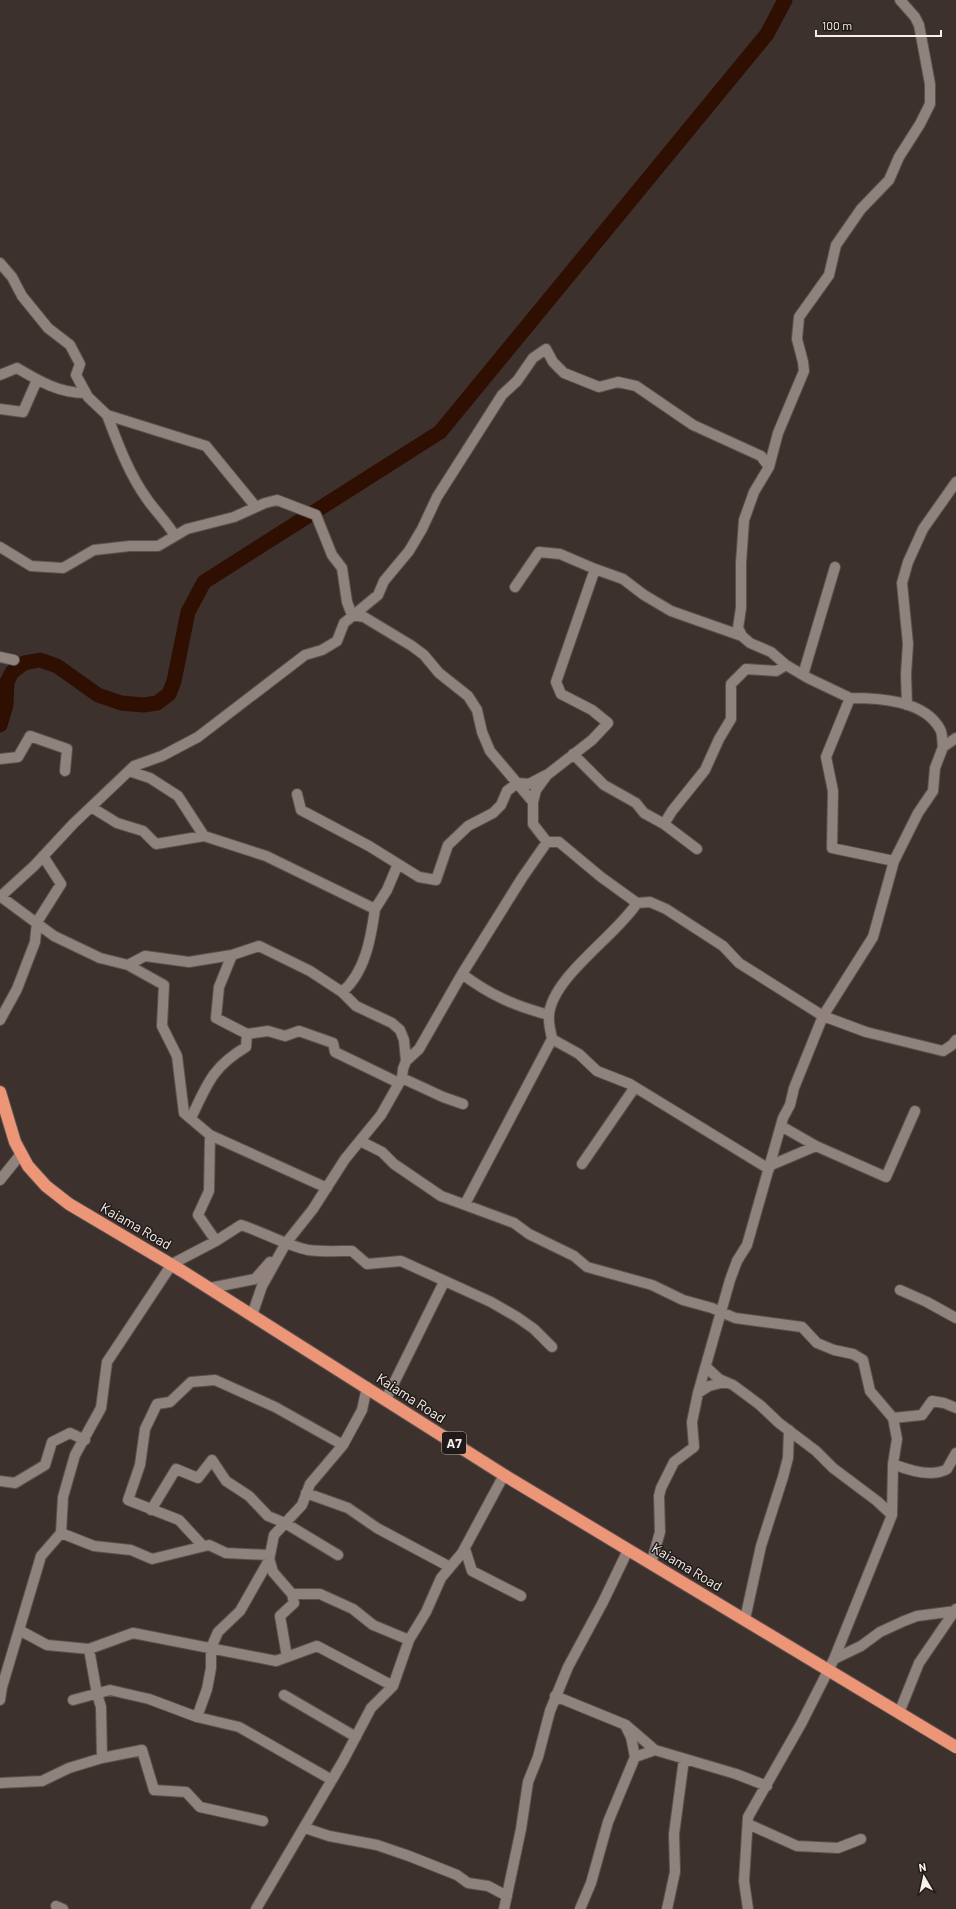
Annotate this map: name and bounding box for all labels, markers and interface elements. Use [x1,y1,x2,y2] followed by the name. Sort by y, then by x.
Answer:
[816,12,941,38] scale bar
[822,18,852,32] text: 100 m
[98,1198,175,1253] street label: Kaiama Road
[374,1369,449,1426] street label: Kaiama Road
[442,1432,466,1454] road number: A7
[649,1539,725,1594] street label: Kaiama Road
[904,1857,944,1897] north arrow
[918,1860,927,1874] text: N

